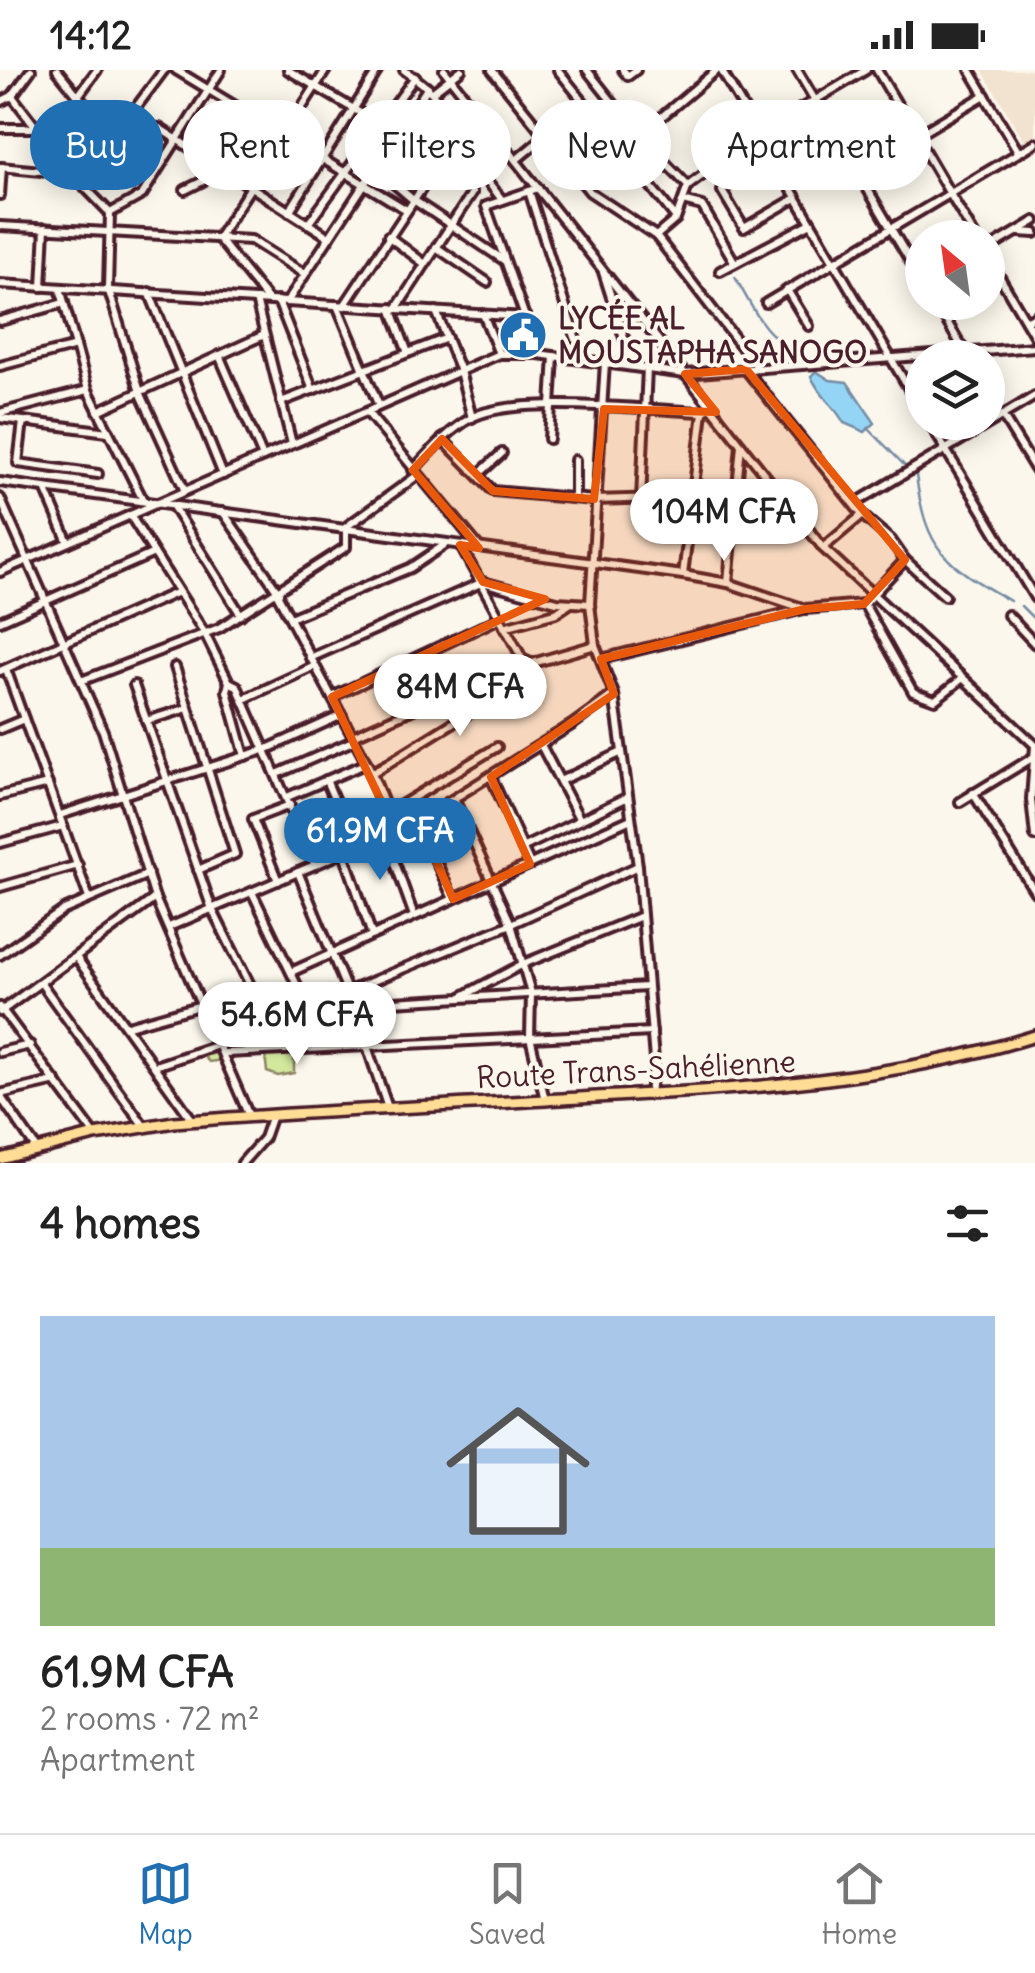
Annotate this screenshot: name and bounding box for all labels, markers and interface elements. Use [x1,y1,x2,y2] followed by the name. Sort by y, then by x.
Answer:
[50,12,132,59] text: 14:12
[30,100,163,190] chip: Buy
[183,100,325,190] chip: Rent
[345,100,511,190] chip: Filters
[531,100,671,190] chip: New
[691,100,931,190] chip: Apartment
[905,220,1005,320] north arrow
[905,220,1005,440] map controls
[558,298,867,371] place label: LYCÉE AL MOUSTAPHA SANOGO
[497,309,549,361] public building icon: LYCÉE AL MOUSTAPHA SANOGO
[905,340,1005,440] button: layers
[621,479,827,564] pin: 104M CFA
[652,491,796,532] text: 104M CFA
[368,654,552,739] pin: 84M CFA
[396,666,524,707] text: 84M CFA
[266,798,494,883] pin: 61.9M CFA
[306,810,454,851] text: 61.9M CFA
[183,982,411,1067] pin: 54.6M CFA
[220,994,374,1035] text: 54.6M CFA
[475,1042,797,1096] street label: Route Trans-Sahélienne
[940,1196,995,1251] icon: filters
[40,1197,201,1249] text: 4 homes
[428,1381,608,1561] icon: home
[40,1646,234,1698] text: 61.9M CFA
[40,1698,260,1739] text: 2 rooms · 72 m²
[40,1739,195,1780] text: Apartment
[138,1856,193,1952] tab: Map
[469,1856,546,1952] tab: Saved
[822,1856,897,1952] tab: Home

